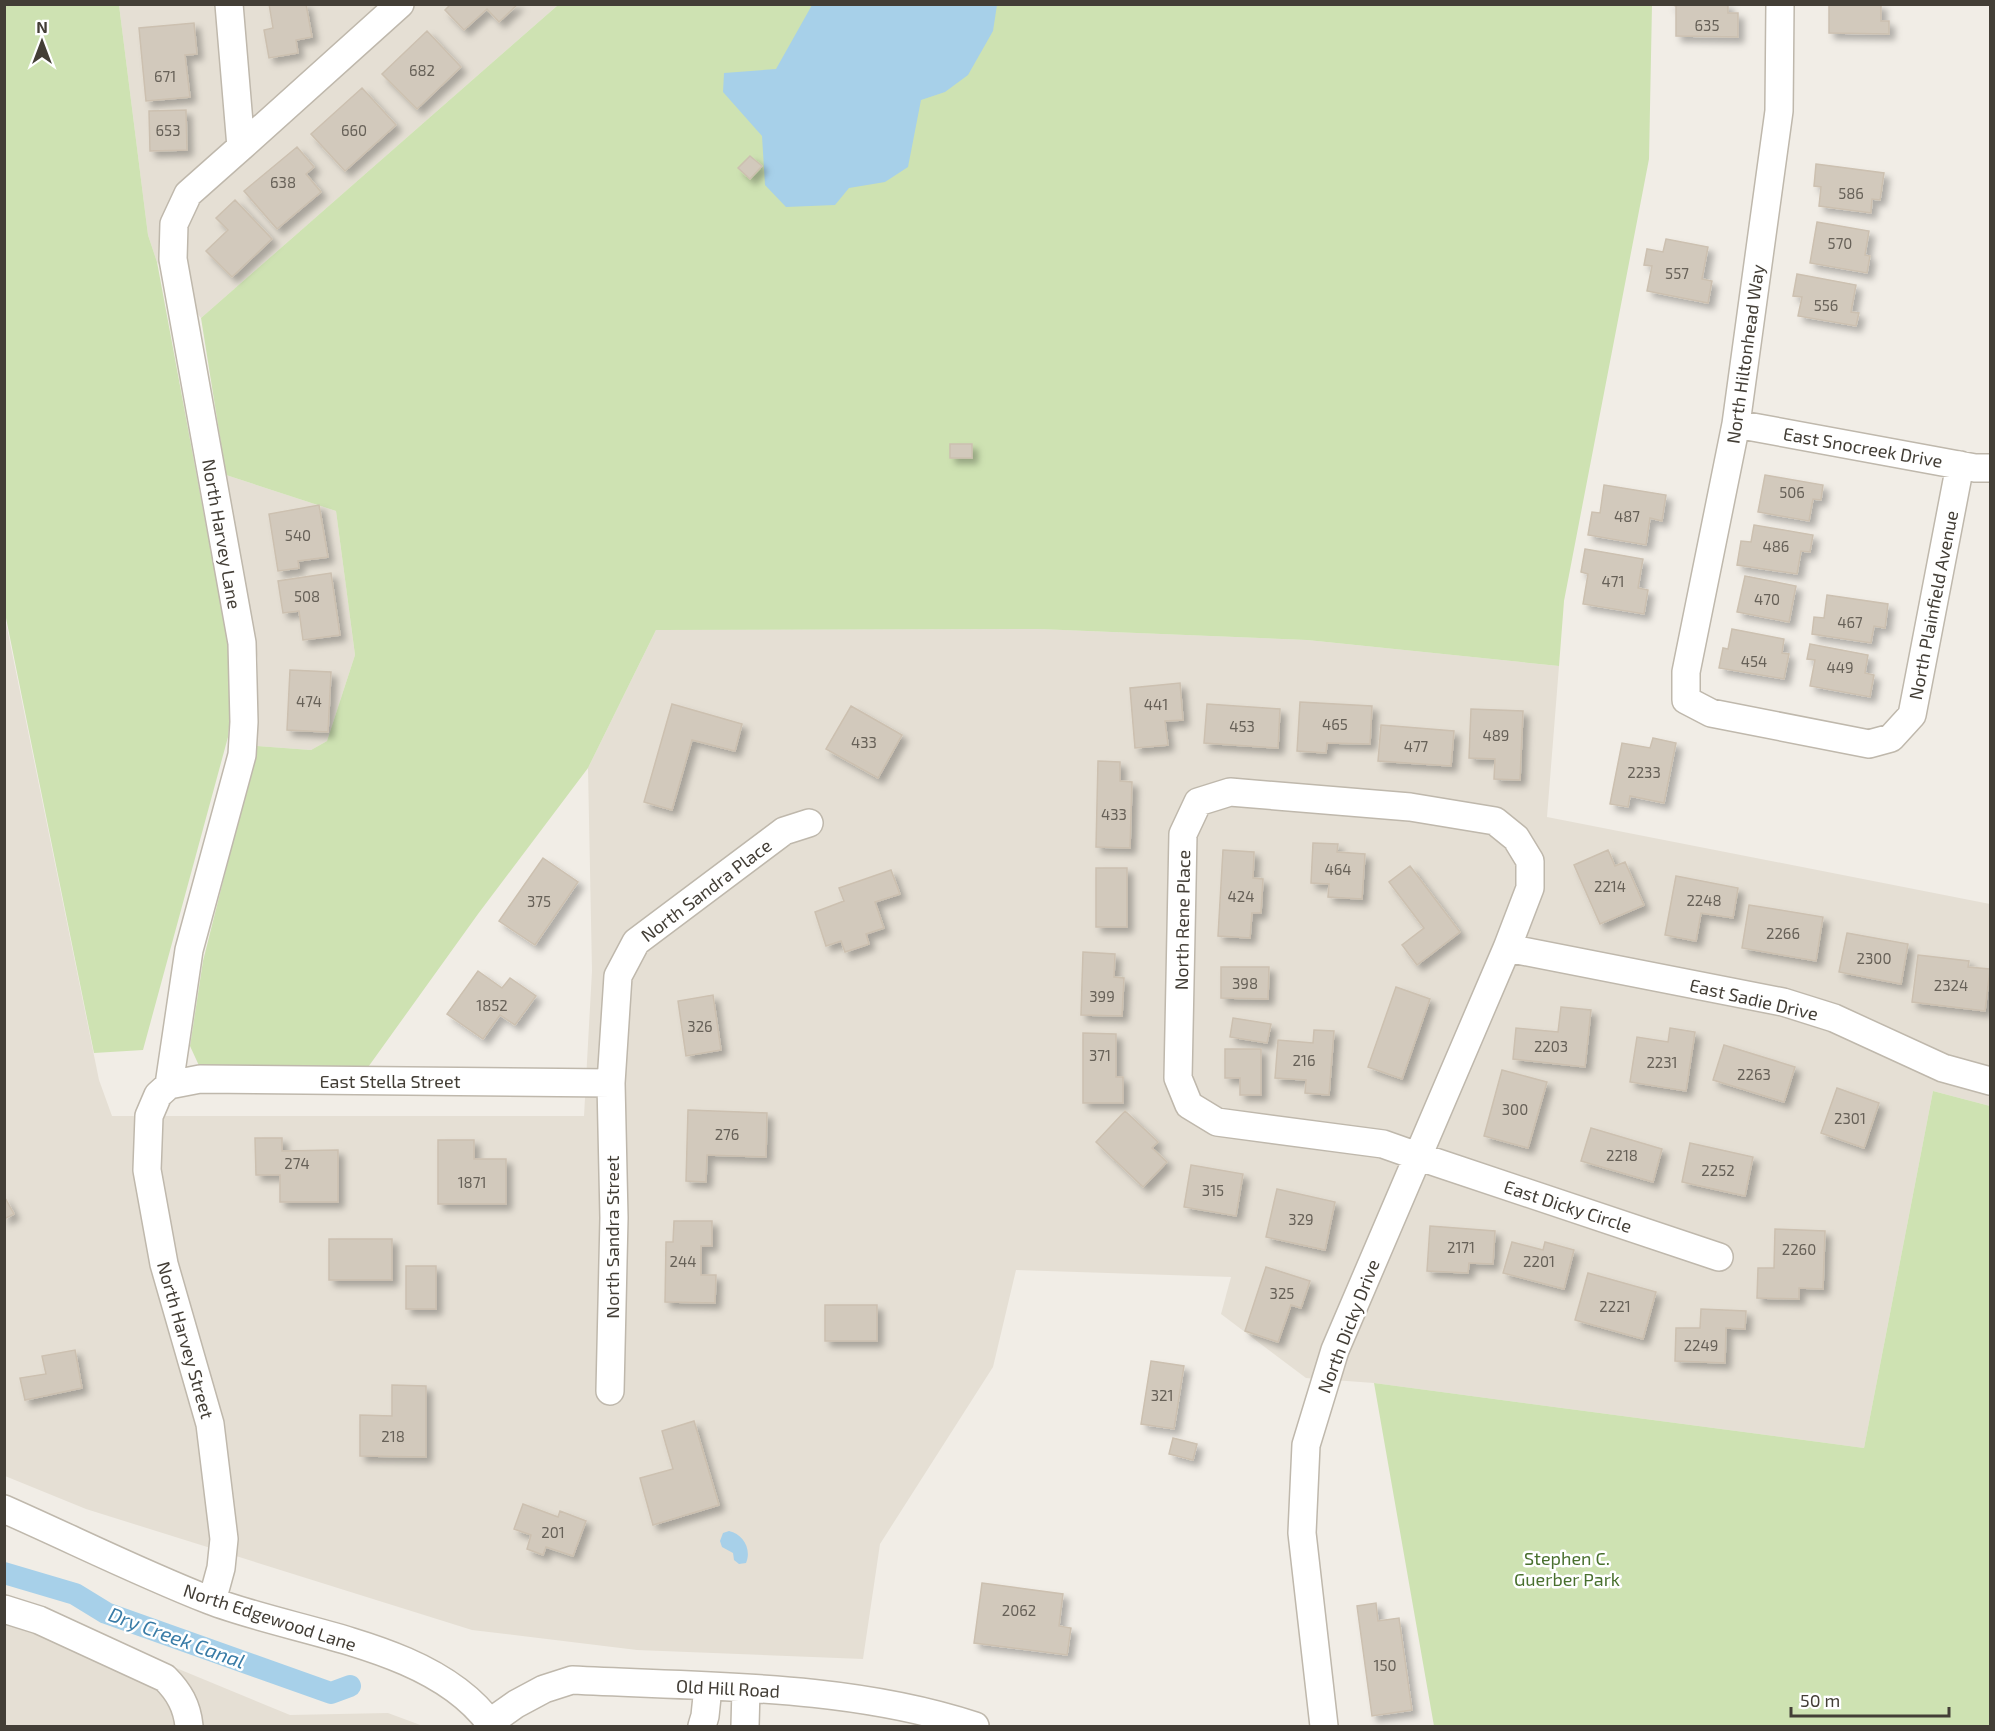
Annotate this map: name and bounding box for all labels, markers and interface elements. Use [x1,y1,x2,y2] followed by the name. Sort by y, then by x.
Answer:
[12,12,72,72] north arrow
[1695,16,1719,34] house number: 635
[36,17,48,36] text: N
[409,61,435,79] house number: 682
[154,67,176,85] house number: 671
[156,121,180,139] house number: 653
[341,121,367,139] house number: 660
[270,173,296,191] house number: 638
[1838,184,1864,202] house number: 586
[1828,234,1852,252] house number: 570
[1722,262,1769,445] street label: North Hiltonhead Way
[1665,264,1689,282] house number: 557
[1814,296,1838,314] house number: 556
[1782,422,1944,472] street label: East Snocreek Drive
[198,457,246,611] street label: North Harvey Lane
[1779,483,1805,501] house number: 506
[1614,507,1640,525] house number: 487
[1904,508,1962,702] street label: North Plainfield Avenue
[285,526,311,544] house number: 540
[1763,537,1789,555] house number: 486
[1602,572,1624,590] house number: 471
[294,587,320,605] house number: 508
[1754,590,1780,608] house number: 470
[1837,613,1863,631] house number: 467
[1741,652,1767,670] house number: 454
[1826,658,1854,676] house number: 449
[296,692,322,710] house number: 474
[1144,695,1168,713] house number: 441
[1322,715,1348,733] house number: 465
[1229,717,1255,735] house number: 453
[1483,726,1509,744] house number: 489
[851,733,877,751] house number: 433
[1404,737,1429,755] house number: 477
[1627,763,1661,781] house number: 2233
[1101,805,1127,823] house number: 433
[636,834,776,946] street label: North Sandra Place
[1170,850,1194,990] street label: North Rene Place
[1324,860,1352,878] house number: 464
[1594,877,1626,895] house number: 2214
[1228,887,1254,905] house number: 424
[1686,891,1722,909] house number: 2248
[527,892,551,910] house number: 375
[1766,924,1800,942] house number: 2266
[1857,949,1891,967] house number: 2300
[1232,974,1258,992] house number: 398
[1688,974,1820,1024] street label: East Sadie Drive
[1934,976,1968,994] house number: 2324
[1089,987,1115,1005] house number: 399
[476,996,508,1014] house number: 1852
[687,1017,713,1035] house number: 326
[1534,1037,1568,1055] house number: 2203
[1089,1046,1111,1064] house number: 371
[1293,1051,1315,1069] house number: 216
[1646,1053,1678,1071] house number: 2231
[1737,1065,1771,1083] house number: 2263
[319,1070,461,1092] street label: East Stella Street
[1502,1100,1528,1118] house number: 300
[1834,1109,1866,1127] house number: 2301
[715,1125,739,1143] house number: 276
[1606,1146,1638,1164] house number: 2218
[284,1154,310,1172] house number: 274
[601,1155,623,1319] street label: North Sandra Street
[1701,1161,1735,1179] house number: 2252
[458,1173,486,1191] house number: 1871
[1501,1175,1635,1237] street label: East Dicky Circle
[1202,1181,1224,1199] house number: 315
[1288,1210,1314,1228] house number: 329
[1447,1238,1475,1256] house number: 2171
[1782,1240,1816,1258] house number: 2260
[670,1252,696,1270] house number: 244
[1523,1252,1555,1270] house number: 2201
[1312,1256,1384,1396] street label: North Dicky Drive
[153,1259,219,1421] street label: North Harvey Street
[1270,1284,1294,1302] house number: 325
[1599,1297,1631,1315] house number: 2221
[1684,1336,1718,1354] house number: 2249
[1151,1386,1173,1404] house number: 321
[381,1427,405,1445] house number: 218
[541,1523,565,1541] house number: 201
[1514,1547,1620,1590] park label: Stephen C. Guerber Park
[181,1579,359,1655] street label: North Edgewood Lane
[105,1601,248,1674] water label: Dry Creek Canal
[1002,1601,1036,1619] house number: 2062
[1373,1656,1397,1674] house number: 150
[676,1674,780,1702] street label: Old Hill Road
[1791,1680,1948,1718] scale bar
[1800,1689,1840,1711] text: 50 m

